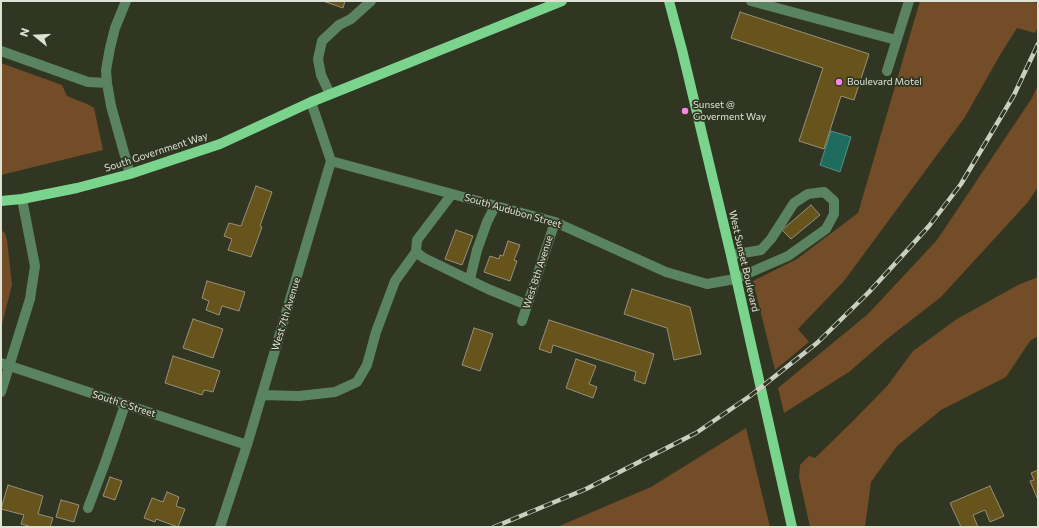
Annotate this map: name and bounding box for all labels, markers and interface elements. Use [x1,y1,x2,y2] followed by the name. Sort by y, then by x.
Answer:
[16,16,56,56] north arrow
[17,26,32,38] text: N
[847,76,922,88] place label: Boulevard Motel
[834,77,844,87] marker: Boulevard Motel
[693,99,766,122] place label: Sunset @ Goverment Way
[680,106,690,116] marker: Sunset @ Goverment Way
[103,130,209,174] street label: South Government Way
[463,191,563,231] street label: South Audubon Street
[726,209,762,313] street label: West Sunset Boulevard
[520,234,556,310] street label: West 8th Avenue
[269,276,303,352] street label: West 7th Avenue
[91,388,157,420] street label: South C Street

